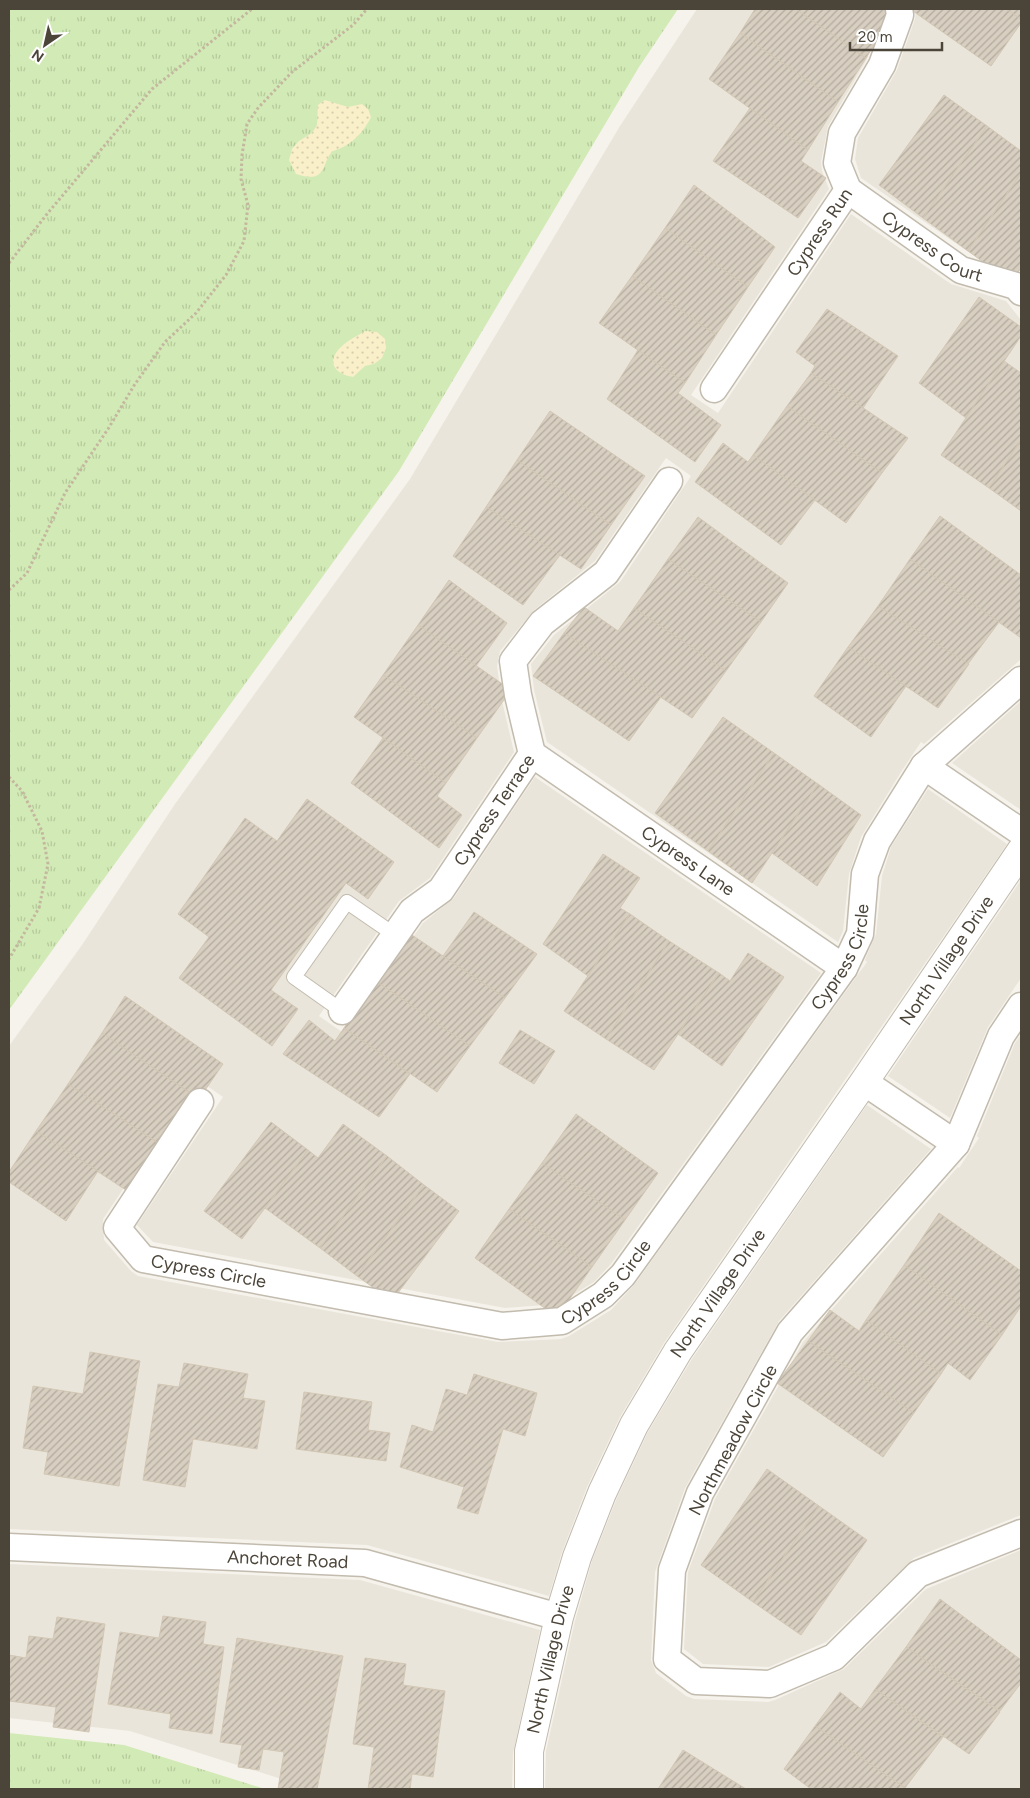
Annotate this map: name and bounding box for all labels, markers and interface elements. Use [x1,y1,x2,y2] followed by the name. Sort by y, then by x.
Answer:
[20,20,70,70] north arrow
[850,20,942,52] scale bar
[858,28,892,46] text: 20 m
[29,45,47,65] text: N
[782,184,857,281] street label: Cypress Run
[877,206,985,287] street label: Cypress Court
[449,750,540,870] street label: Cypress Terrace
[637,821,739,901] street label: Cypress Lane
[895,891,999,1029] street label: North Village Drive
[806,903,873,1015] street label: Cypress Circle
[666,1224,770,1362] street label: North Village Drive
[557,1235,656,1330] street label: Cypress Circle
[149,1250,268,1293] street label: Cypress Circle
[684,1361,782,1519] street label: Northmeadow Circle
[227,1546,349,1573] street label: Anchoret Road
[522,1582,579,1736] street label: North Village Drive

